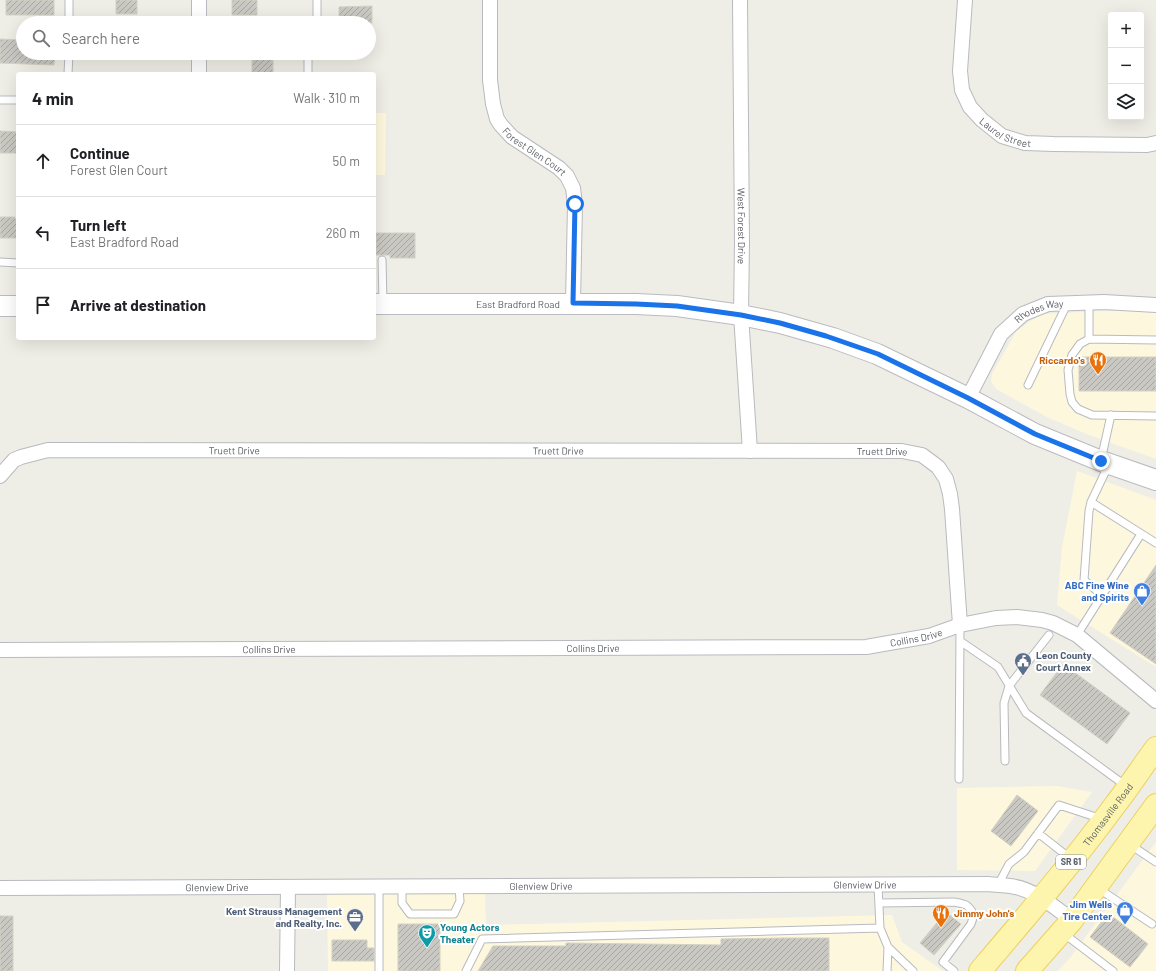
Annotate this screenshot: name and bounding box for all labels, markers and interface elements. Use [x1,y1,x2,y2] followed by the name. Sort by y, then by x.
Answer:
[1108,12,1144,120] map controls
[1108,12,1144,48] button: +
[16,16,376,60] search box
[30,27,52,49] icon: search
[62,29,140,47] text: Search here
[1108,48,1144,84] button: −
[1108,84,1144,120] button: layers
[32,88,74,108] text: 4 min
[293,90,360,106] text: Walk · 310 m
[977,115,1032,149] street label: Laurel Street
[500,125,569,178] street label: Forest Glen Court
[70,144,130,162] text: Continue
[32,150,54,172] icon: ahead
[333,153,360,169] text: 50 m
[70,162,168,178] text: Forest Glen Court
[736,188,748,264] street label: West Forest Drive
[566,195,584,213] route start
[70,216,126,234] text: Turn left
[32,222,54,244] icon: left
[326,225,360,241] text: 260 m
[70,234,179,250] text: East Bradford Road
[32,294,54,316] icon: arrive
[70,296,206,314] text: Arrive at destination
[1012,297,1064,325] street label: Rhodes Way
[476,298,560,310] street label: East Bradford Road
[1088,350,1108,375] restaurant icon: Riccardo's
[1039,354,1085,366] place label: Riccardo's
[209,444,260,456] street label: Truett Drive
[533,445,584,457] street label: Truett Drive
[857,445,909,458] street label: Truett Drive
[1092,452,1110,470] route end
[1065,579,1130,603] place label: ABC Fine Wine and Spirits
[1132,581,1152,606] shop icon: ABC Fine Wine and Spirits
[889,626,944,649] street label: Collins Drive
[566,642,620,654] street label: Collins Drive
[242,643,296,655] street label: Collins Drive
[1036,649,1092,673] place label: Leon County Court Annex
[1013,651,1033,676] public building icon: Leon County Court Annex
[1080,781,1135,848] street label: Thomasville Road
[1056,855,1086,869] road number: SR 61
[833,878,897,891] street label: Glenview Drive
[509,880,573,892] street label: Glenview Drive
[185,881,249,893] street label: Glenview Drive
[1062,898,1112,922] place label: Jim Wells Tire Center
[1115,900,1135,925] shop icon: Jim Wells Tire Center
[931,903,951,928] restaurant icon: Jimmy John's
[226,905,342,929] place label: Kent Strauss Management and Realty, Inc.
[345,907,365,932] office icon: Kent Strauss Management and Realty, Inc.
[954,907,1014,919] place label: Jimmy John's
[440,921,499,945] place label: Young Actors Theater
[417,923,437,948] theatre icon: Young Actors Theater

